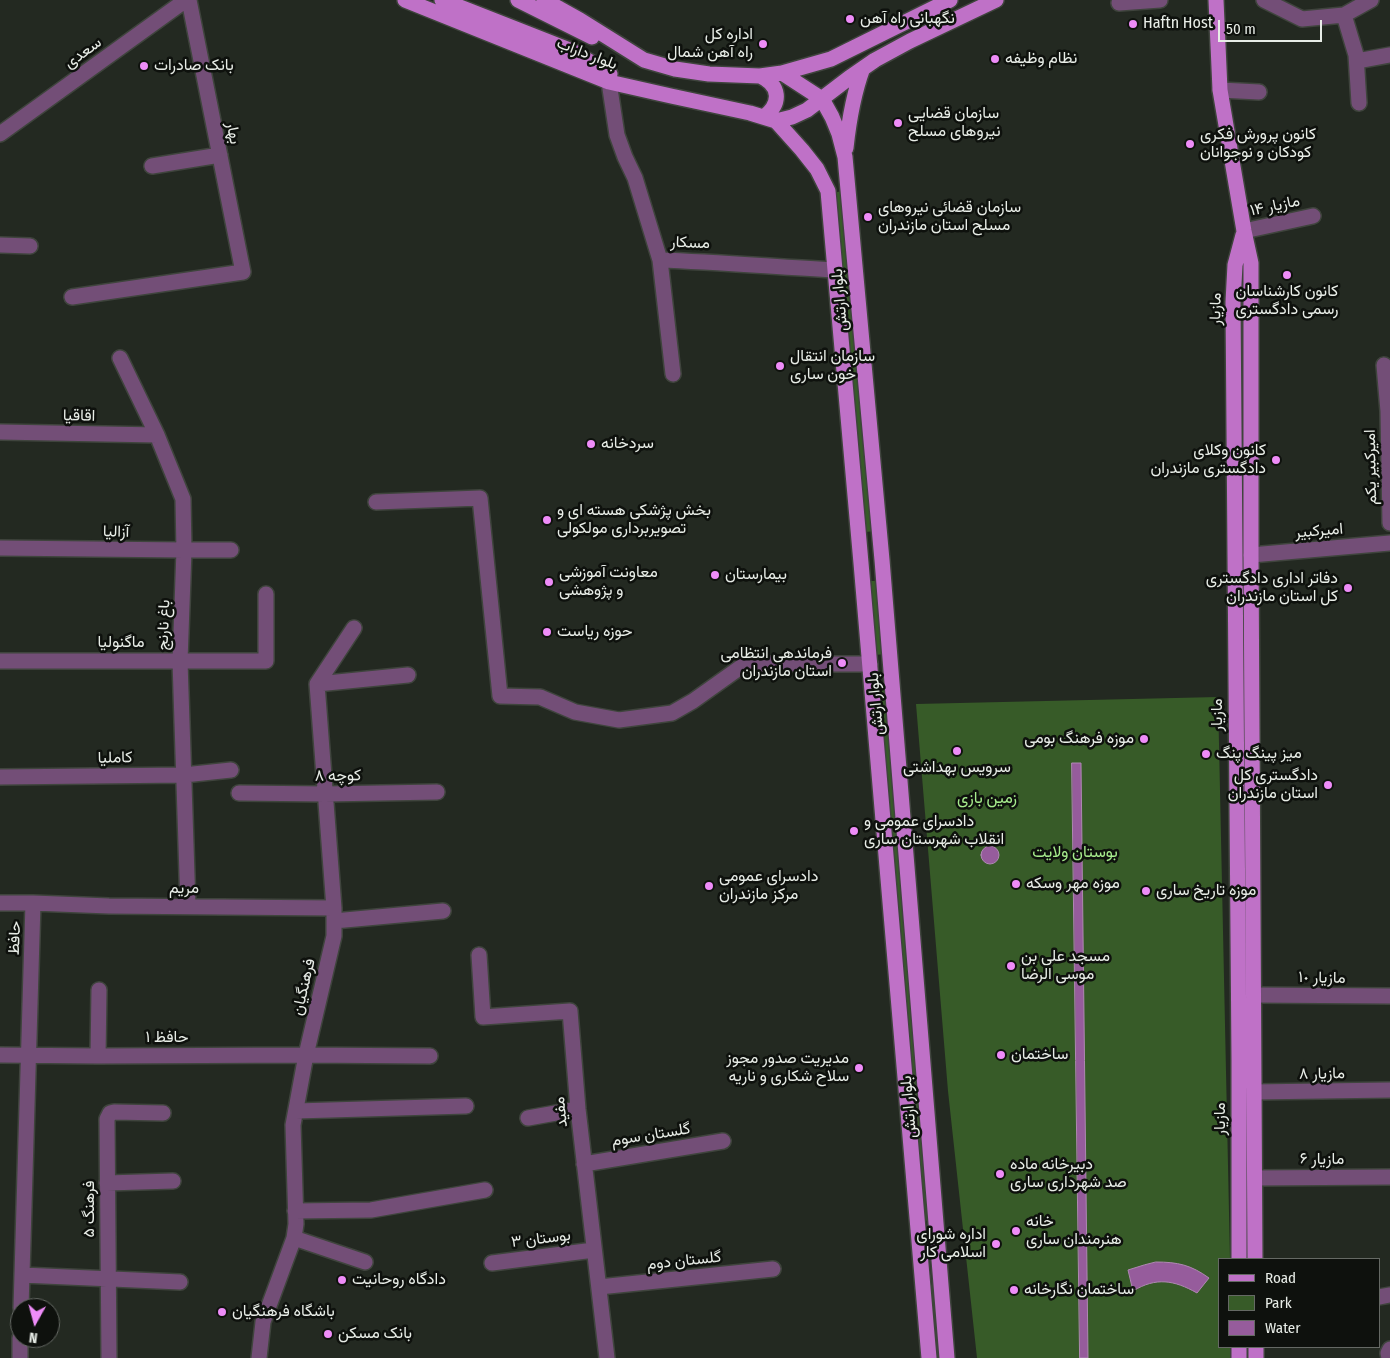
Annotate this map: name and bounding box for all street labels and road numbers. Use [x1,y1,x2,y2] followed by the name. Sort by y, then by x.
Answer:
[61,33,105,73] street label: سعدی
[554,34,620,74] street label: بلوار داراب
[221,120,245,146] street label: بهار
[1248,191,1302,221] street label: مازیار ۱۴
[670,233,710,253] street label: مسکار
[828,268,852,332] street label: بلوار ارتش
[1206,292,1226,326] street label: مازیار
[63,406,95,426] street label: اقاقیا
[1361,429,1381,505] street label: امیرکبیر یکم
[1294,519,1344,543] street label: امیرکبیر
[103,522,129,542] street label: آزالیا
[154,599,174,651] street label: باغ نارنج
[98,633,144,653] street label: ماگنولیا
[864,672,888,736] street label: بلوار ارتش
[1208,699,1228,731] street label: مازیار
[97,748,133,768] street label: کاملیا
[315,766,361,786] street label: کوچه ۸
[169,879,199,899] street label: مریم
[5,920,25,956] street label: حافظ
[288,957,320,1017] street label: فرهنگیان
[1298,968,1346,988] street label: مازیار ١٠
[146,1028,188,1048] street label: حافظ ۱
[1299,1064,1345,1084] street label: مازیار ٨
[897,1075,921,1139] street label: بلوار ارتش
[550,1096,572,1128] street label: مفید
[1211,1103,1231,1135] street label: مازیار
[610,1119,692,1151] street label: گلستان سوم
[1300,1150,1344,1170] street label: مازیار ۶
[80,1180,100,1238] street label: فرهنگ ۵
[510,1226,572,1252] street label: بوستان ۳
[646,1248,722,1274] street label: گلستان دوم

